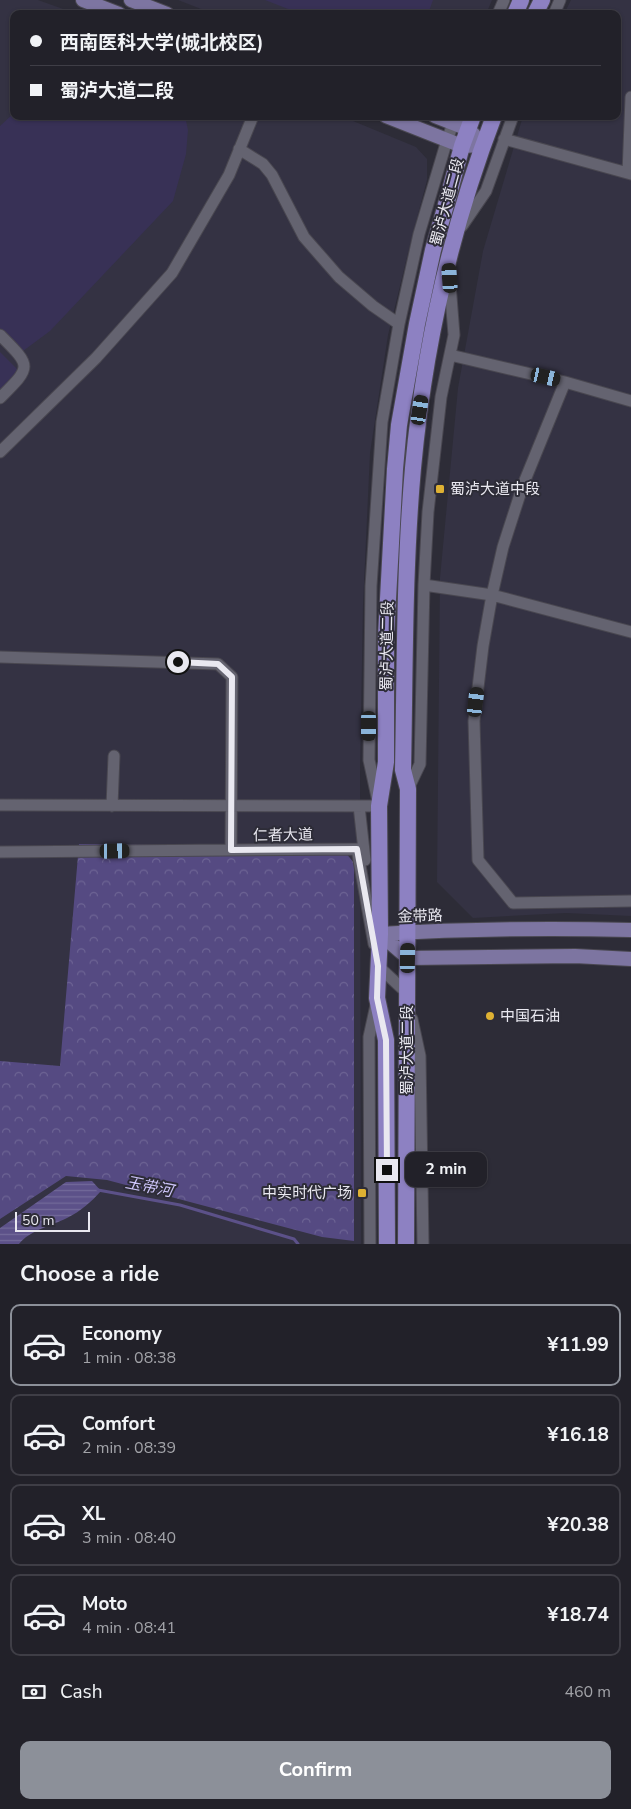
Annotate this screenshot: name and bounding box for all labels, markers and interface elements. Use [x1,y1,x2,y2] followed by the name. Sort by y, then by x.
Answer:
[60,30,264,56] text: 西南医科大学(城北校区)
[60,78,174,104] text: 蜀泸大道二段
[426,156,468,248] street label: 蜀泸大道二段
[441,263,458,293] car
[529,366,562,388] car
[410,394,429,426] car
[450,479,540,499] place label: 蜀泸大道中段
[434,483,446,495] marker: 蜀泸大道中段
[376,601,398,691] street label: 蜀泸大道二段
[167,651,189,673] route start
[466,686,485,718] car
[361,711,376,741] car
[253,824,313,846] street label: 仁者大道
[99,843,130,859] car
[397,905,443,927] street label: 金带路
[400,943,415,973] car
[397,1005,417,1095] street label: 蜀泸大道二段
[500,1006,560,1026] place label: 中国石油
[484,1010,496,1022] marker: 中国石油
[404,1152,487,1188] callout: 2 min
[425,1158,467,1180] text: 2 min
[376,1159,398,1181] route end
[123,1172,178,1203] water label: 玉带河
[262,1183,352,1203] place label: 中实时代广场
[356,1187,368,1199] marker: 中实时代广场
[15,1209,90,1232] scale bar
[22,1211,54,1230] text: 50 m
[20,1259,159,1289] text: Choose a ride
[82,1321,162,1347] text: Economy
[22,1323,67,1368] icon: car
[547,1332,609,1358] text: ¥11.99
[82,1347,176,1369] text: 1 min · 08:38
[82,1411,155,1437] text: Comfort
[22,1413,67,1458] icon: car
[547,1422,609,1448] text: ¥16.18
[82,1437,176,1459] text: 2 min · 08:39
[82,1501,105,1527] text: XL
[22,1503,67,1548] icon: car
[547,1512,609,1538] text: ¥20.38
[82,1527,176,1549] text: 3 min · 08:40
[82,1591,128,1617] text: Moto
[22,1593,67,1638] icon: car
[547,1602,609,1628] text: ¥18.74
[82,1617,176,1639] text: 4 min · 08:41
[20,1678,48,1706] icon: cash
[60,1679,102,1705] text: Cash
[564,1681,611,1703] text: 460 m
[20,1741,611,1799] button: Confirm

